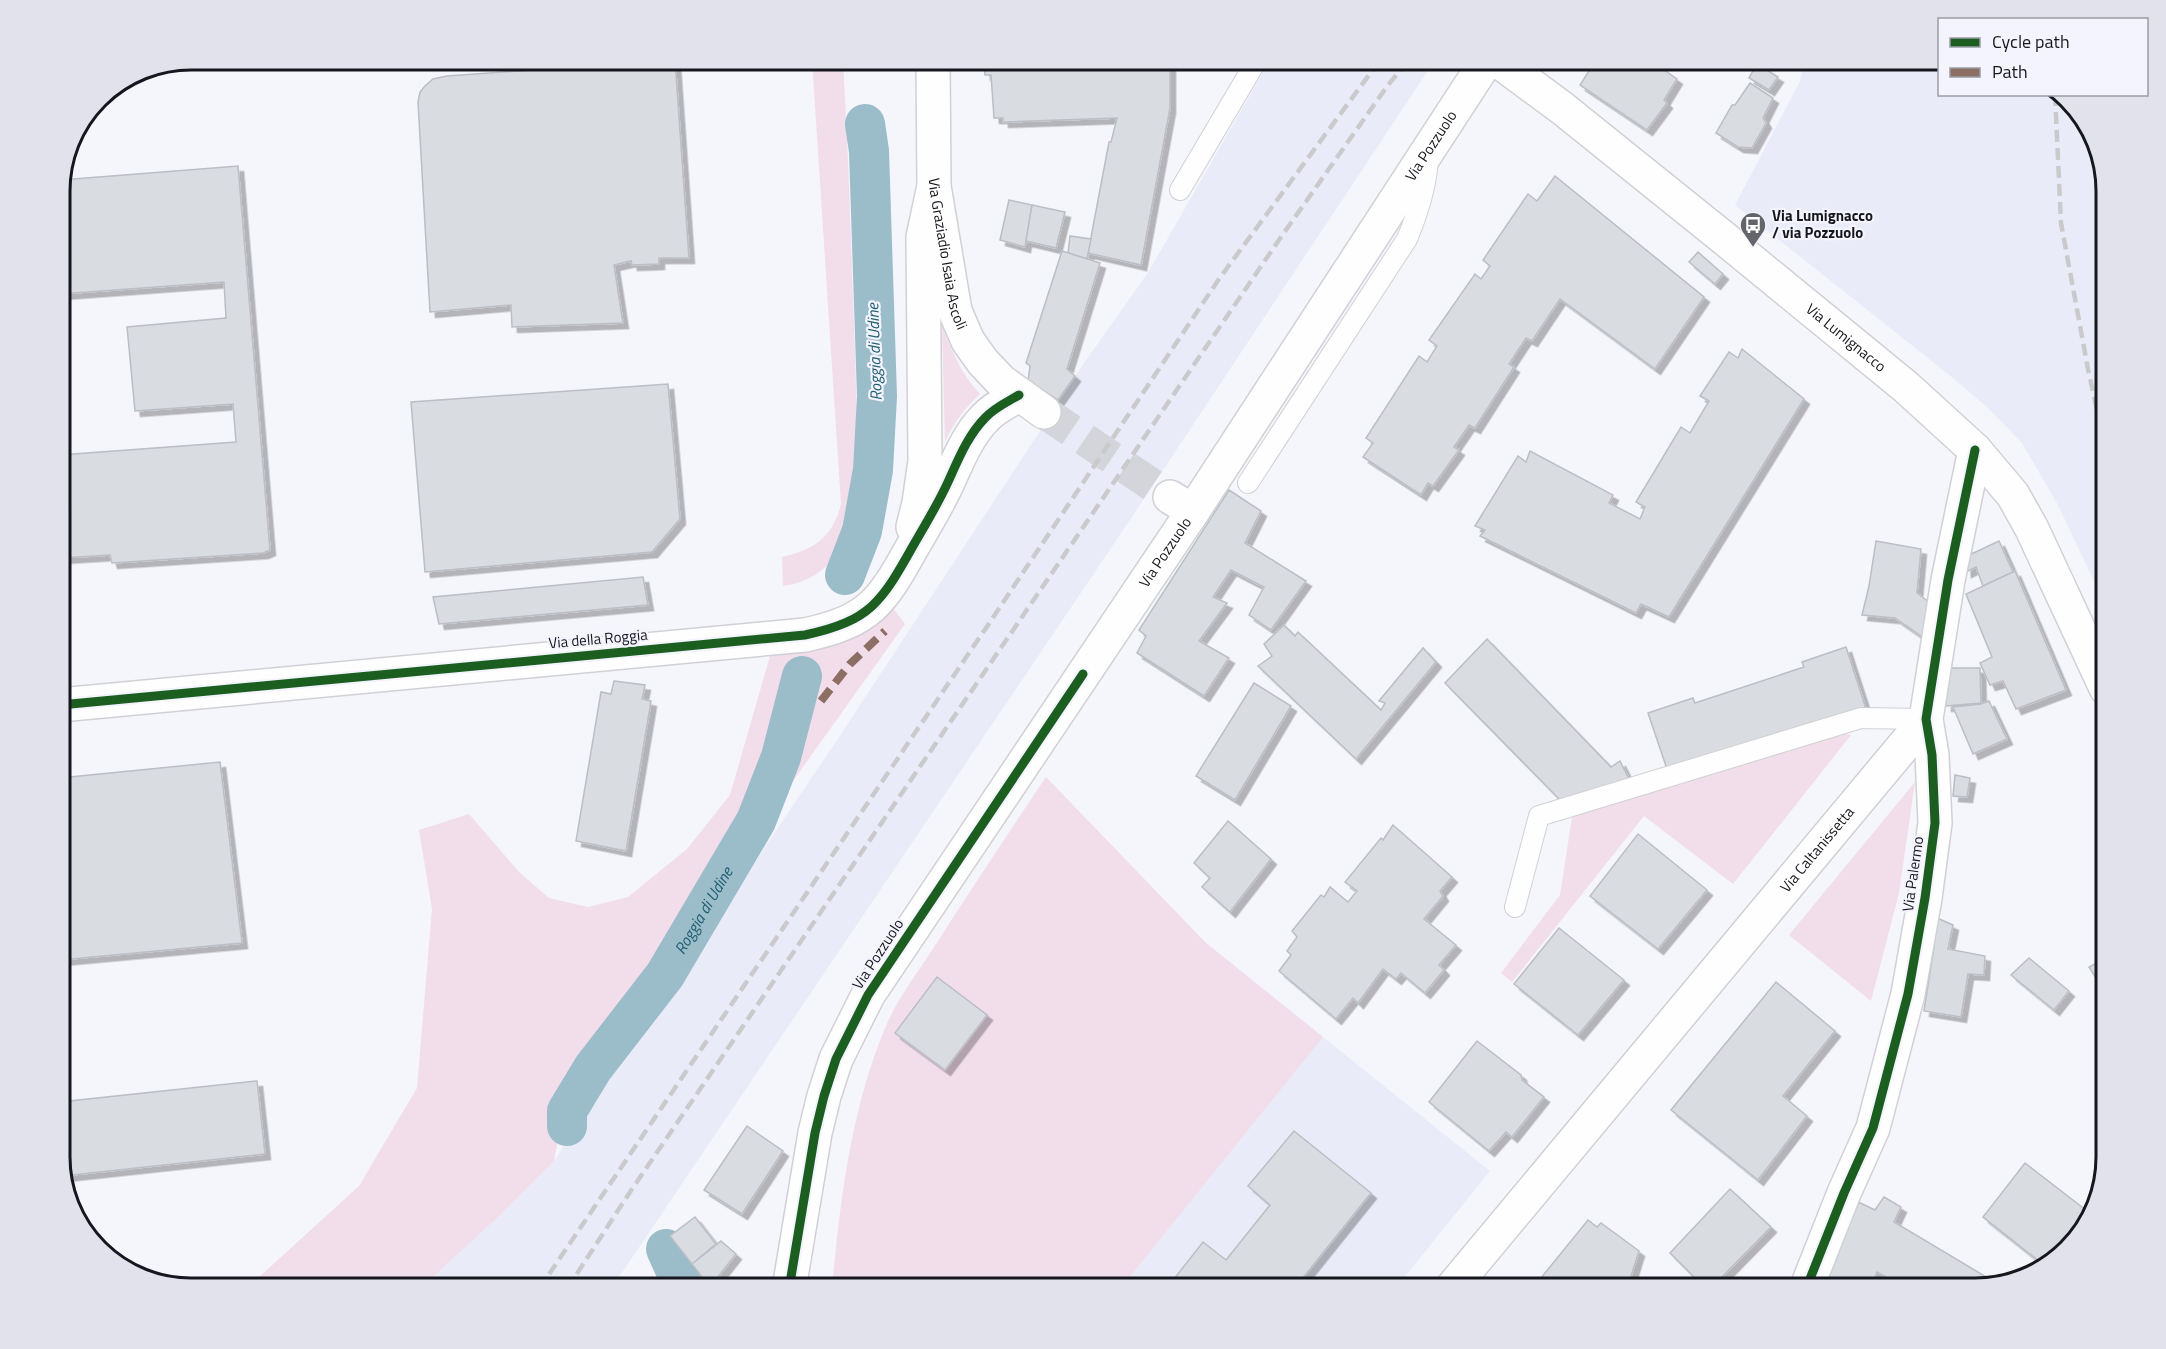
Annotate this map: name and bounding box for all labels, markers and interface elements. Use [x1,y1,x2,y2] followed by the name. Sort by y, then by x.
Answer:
[1938,18,2148,96] legend
[1992,28,2070,55] text: Cycle path
[1992,58,2028,85] text: Path
[1399,105,1462,185] street label: Via Pozzuolo
[923,178,974,333] street label: Via Graziadio Isaia Ascoli
[1772,204,1873,244] place label: Via Lumignacco / via Pozzuolo
[1738,210,1768,248] bus stop icon: Via Lumignacco / via Pozzuolo
[1801,298,1891,377] street label: Via Lumignacco
[860,301,888,401] water label: Roggia di Udine
[1133,512,1197,592] street label: Via Pozzuolo
[547,623,649,654] street label: Via della Roggia
[1774,801,1860,897] street label: Via Caltanissetta
[1896,835,1929,913] street label: Via Palermo
[668,861,739,958] water label: Roggia di Udine
[846,914,909,994] street label: Via Pozzuolo

